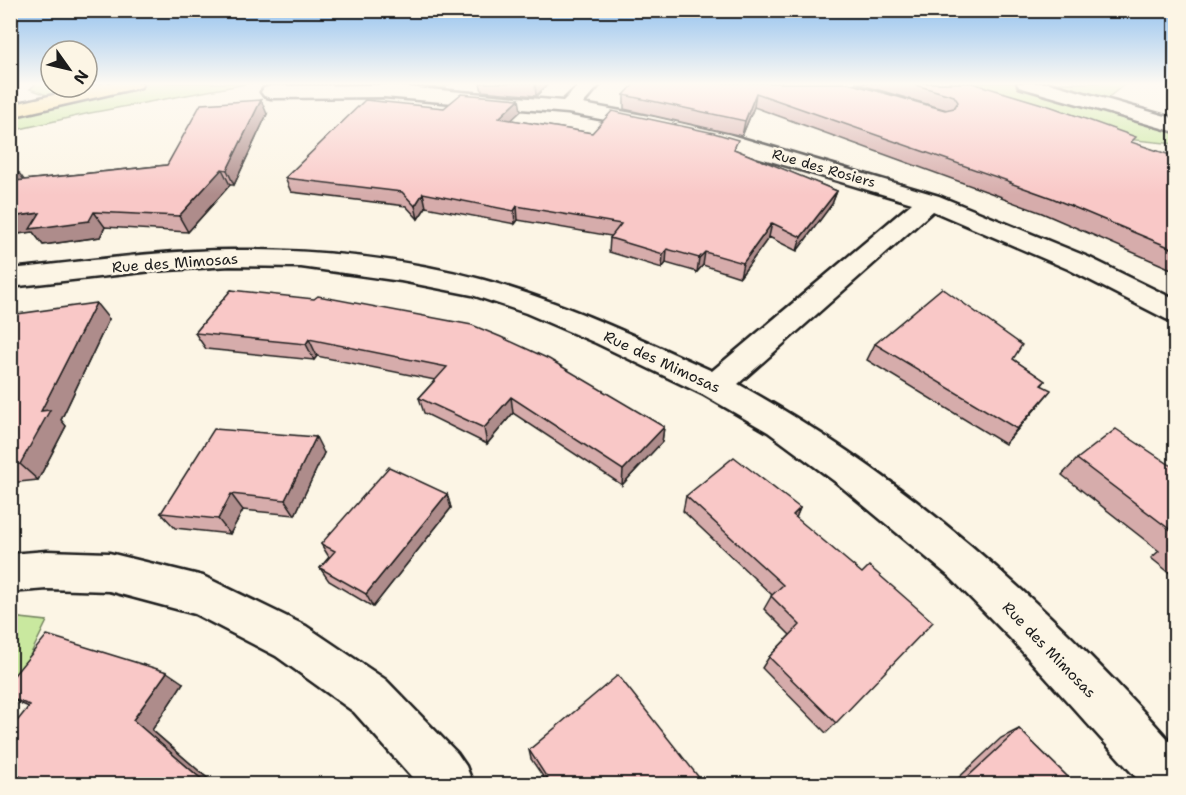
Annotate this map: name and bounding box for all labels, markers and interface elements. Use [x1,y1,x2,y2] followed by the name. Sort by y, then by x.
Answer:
[39,39,99,99] north arrow
[69,66,93,88] text: N
[770,145,878,191] street label: Rue des Rosiers
[111,249,239,277] street label: Rue des Mimosas
[600,326,724,398] street label: Rue des Mimosas
[998,598,1100,702] street label: Rue des Mimosas

